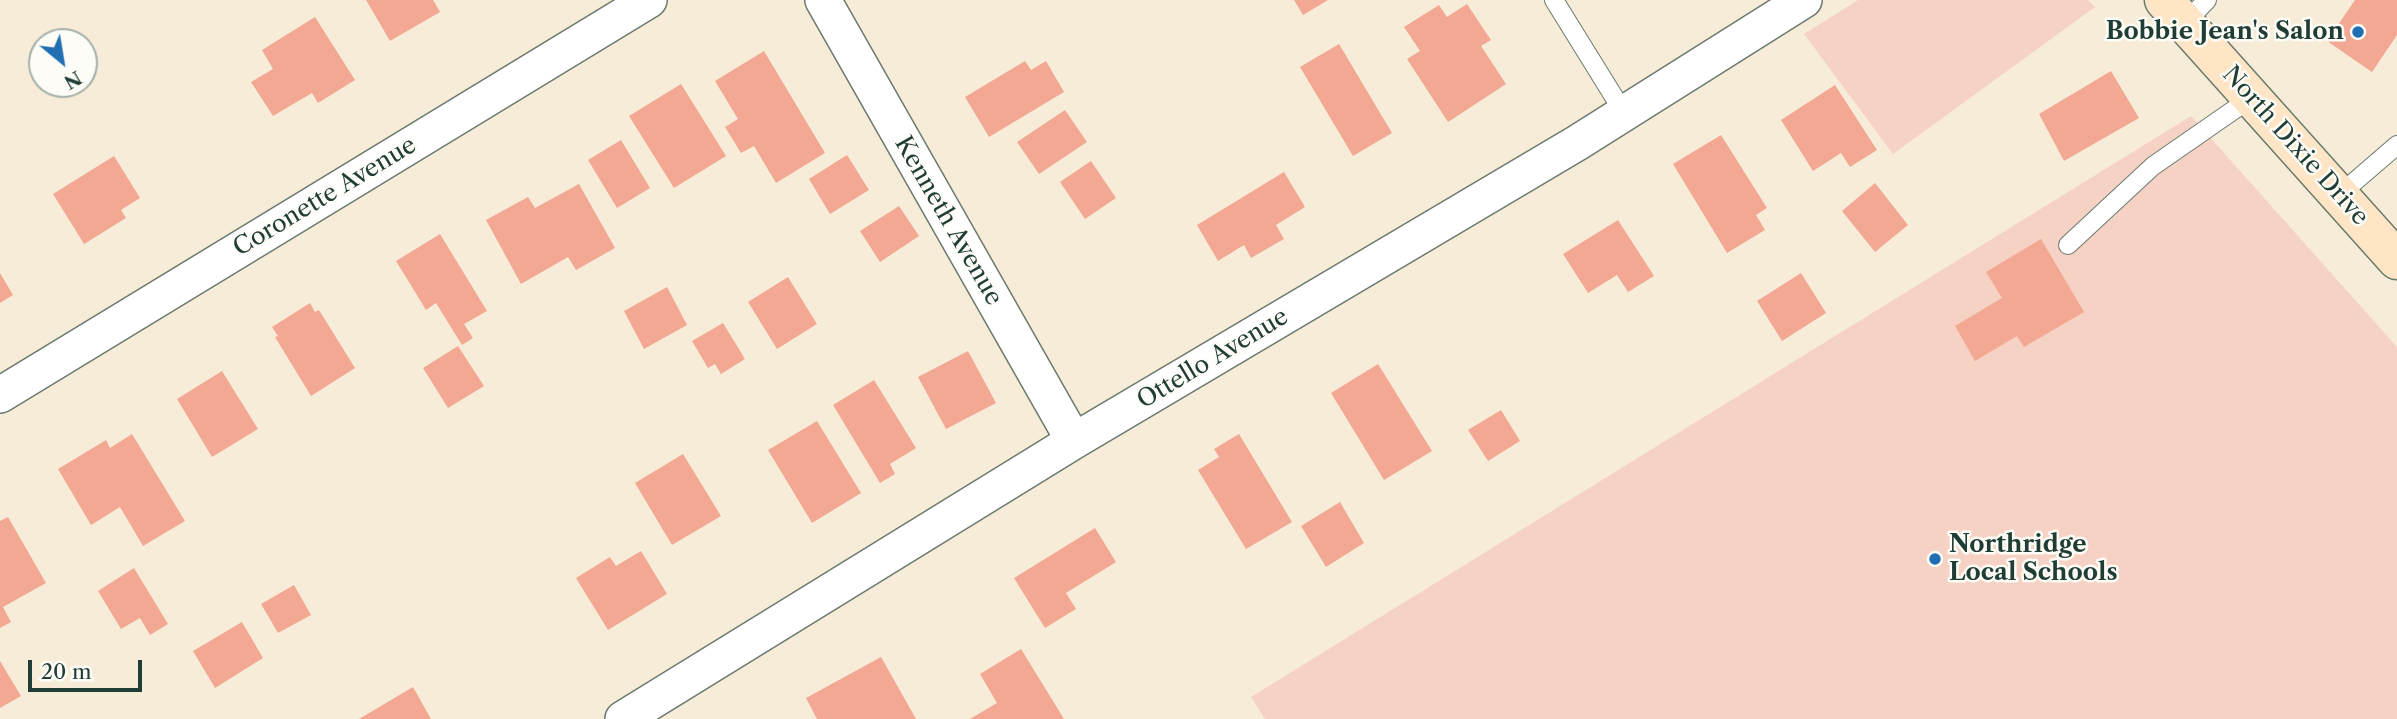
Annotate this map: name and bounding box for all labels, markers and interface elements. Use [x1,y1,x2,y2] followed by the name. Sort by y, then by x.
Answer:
[2106,18,2344,46] place label: Bobbie Jean's Salon
[2350,24,2366,40] marker: Bobbie Jean's Salon
[28,28,98,98] north arrow
[2216,60,2374,232] street label: North Dixie Drive
[60,66,86,94] text: N
[228,131,422,263] street label: Coronette Avenue
[888,131,1008,311] street label: Kenneth Avenue
[1132,303,1294,415] street label: Ottello Avenue
[1949,531,2118,587] place label: Northridge Local Schools
[1927,551,1943,567] marker: Northridge Local Schools
[32,646,145,690] scale bar
[41,659,92,684] text: 20 m

